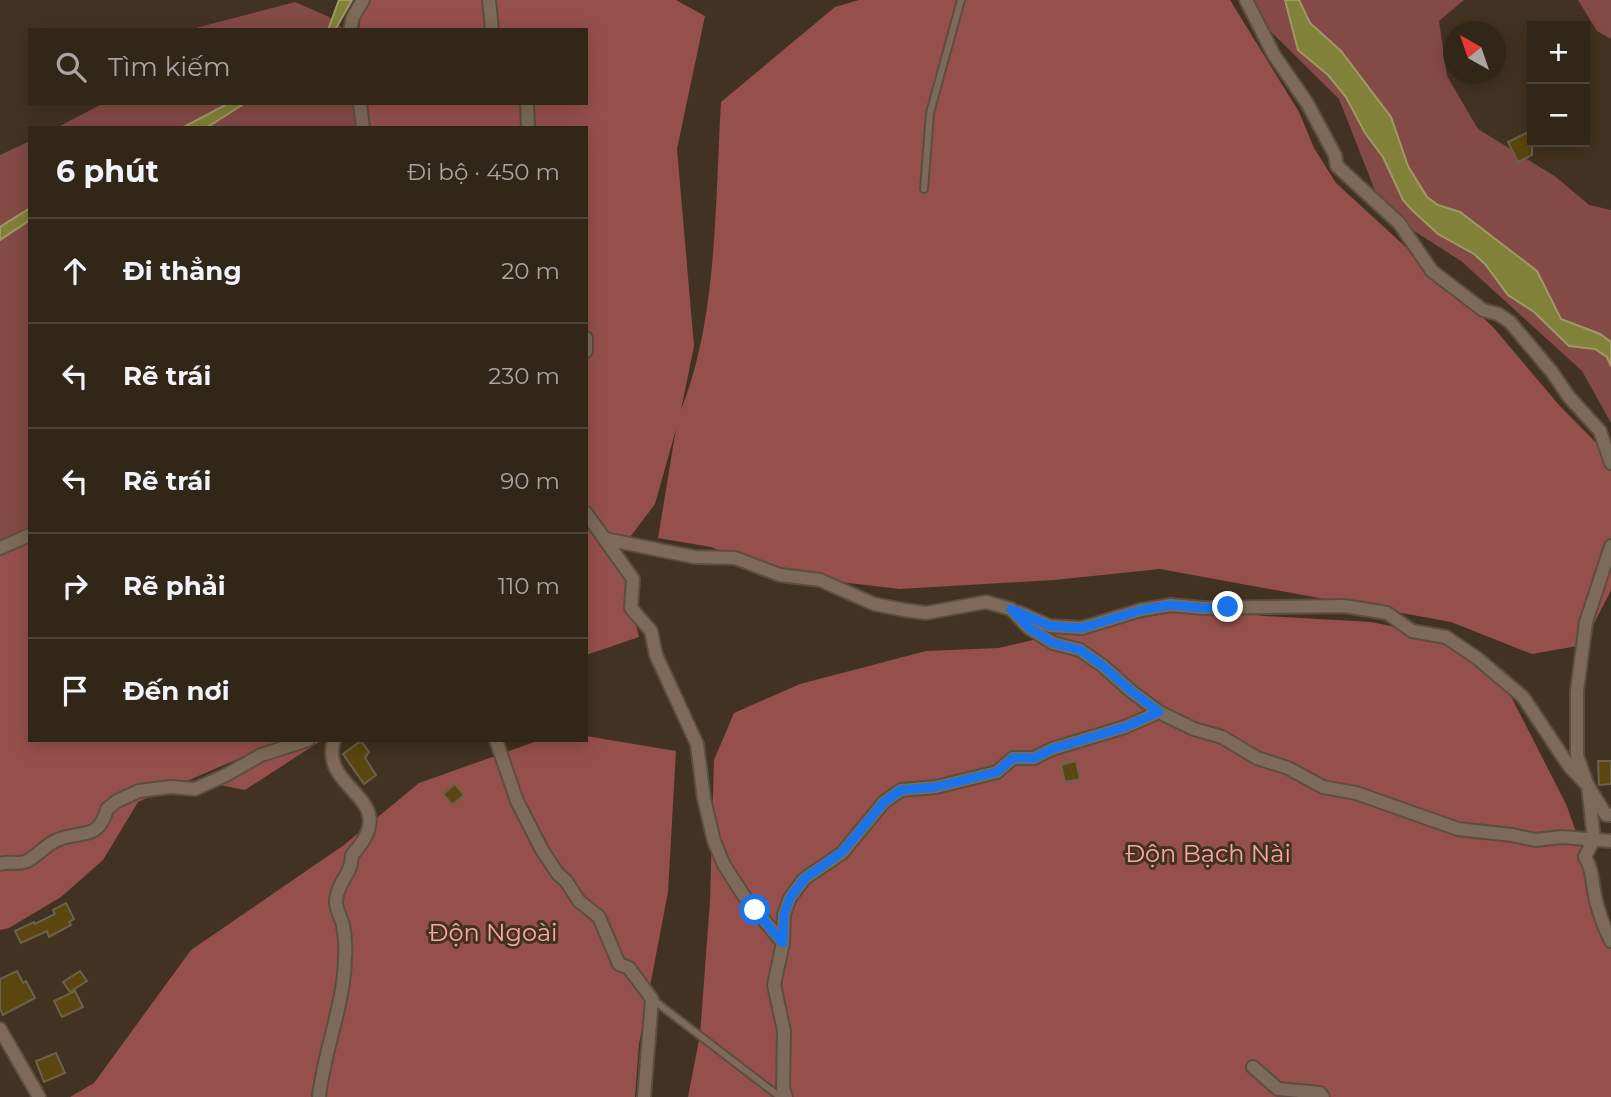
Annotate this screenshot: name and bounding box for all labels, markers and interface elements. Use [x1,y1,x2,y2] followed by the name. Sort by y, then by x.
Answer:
[1443,21,1506,84] north arrow
[1527,21,1590,147] map controls
[1527,21,1590,84] button: +
[28,28,588,105] search box
[52,48,90,86] icon: search
[108,51,231,83] text: Tìm kiếm
[1527,84,1590,147] button: −
[56,153,159,190] text: 6 phút
[407,158,560,186] text: Đi bộ · 450 m
[56,252,94,290] icon: ahead
[123,255,242,287] text: Đi thẳng
[501,257,560,285] text: 20 m
[56,357,94,395] icon: left
[123,360,211,392] text: Rẽ trái
[488,362,560,390] text: 230 m
[56,462,94,500] icon: left
[123,465,211,497] text: Rẽ trái
[500,467,560,495] text: 90 m
[56,567,94,605] icon: right
[123,570,226,602] text: Rẽ phải
[498,572,560,600] text: 110 m
[1212,591,1243,622] route end
[56,672,94,710] icon: arrive
[123,675,229,707] text: Đến nơi
[1125,839,1291,868] park label: Độn Bạch Nài
[739,894,770,925] route start
[428,918,558,947] park label: Độn Ngoài

